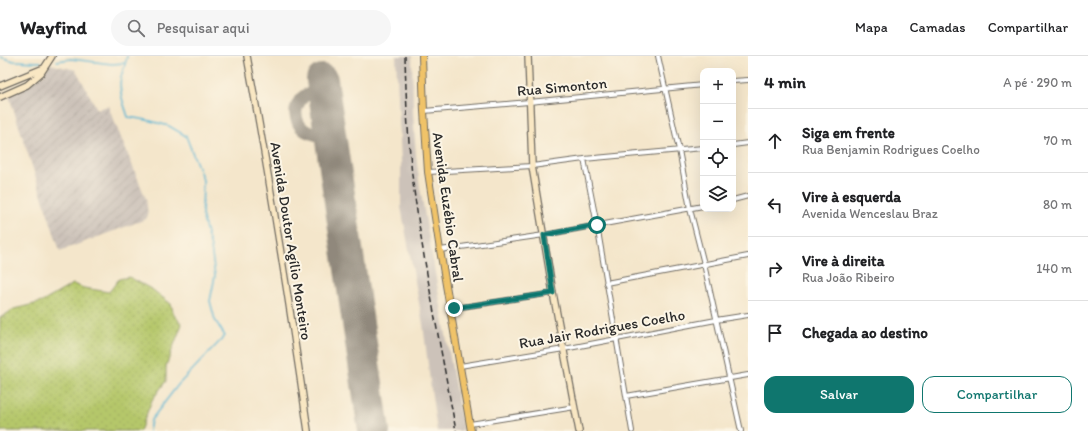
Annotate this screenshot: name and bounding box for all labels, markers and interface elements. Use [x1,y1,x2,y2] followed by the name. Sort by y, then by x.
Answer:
[111,10,391,46] search box
[20,16,87,39] text: Wayfind
[125,17,147,39] icon: search
[157,19,249,37] text: Pesquisar aqui
[855,19,888,36] text: Mapa
[910,19,966,36] text: Camadas
[988,19,1068,36] text: Compartilhar
[700,68,736,212] map controls
[700,68,736,104] button: +
[764,72,806,92] text: 4 min
[516,74,608,100] street label: Rua Simonton
[1003,75,1072,90] text: A pé · 290 m
[700,104,736,140] button: −
[802,124,895,142] text: Siga em frente
[764,130,786,152] icon: ahead
[429,131,468,284] street label: Avenida Euzébio Cabral
[1044,133,1072,148] text: 70 m
[700,140,736,176] button: locate
[266,141,316,341] street label: Avenida Doutor Agílio Monteiro
[802,142,980,157] text: Rua Benjamin Rodrigues Coelho
[700,176,736,212] button: layers
[802,188,901,206] text: Vire à esquerda
[764,194,786,216] icon: left
[1043,197,1072,212] text: 80 m
[802,206,938,221] text: Avenida Wenceslau Braz
[588,216,606,234] route start
[802,252,885,270] text: Vire à direita
[764,258,786,280] icon: right
[1036,261,1072,276] text: 140 m
[802,270,895,285] text: Rua João Ribeiro
[445,299,463,317] route end
[518,306,686,352] street label: Rua Jair Rodrigues Coelho
[764,322,786,344] icon: arrive
[802,324,928,342] text: Chegada ao destino
[764,376,914,413] button: Salvar
[922,376,1072,413] button: Compartilhar

